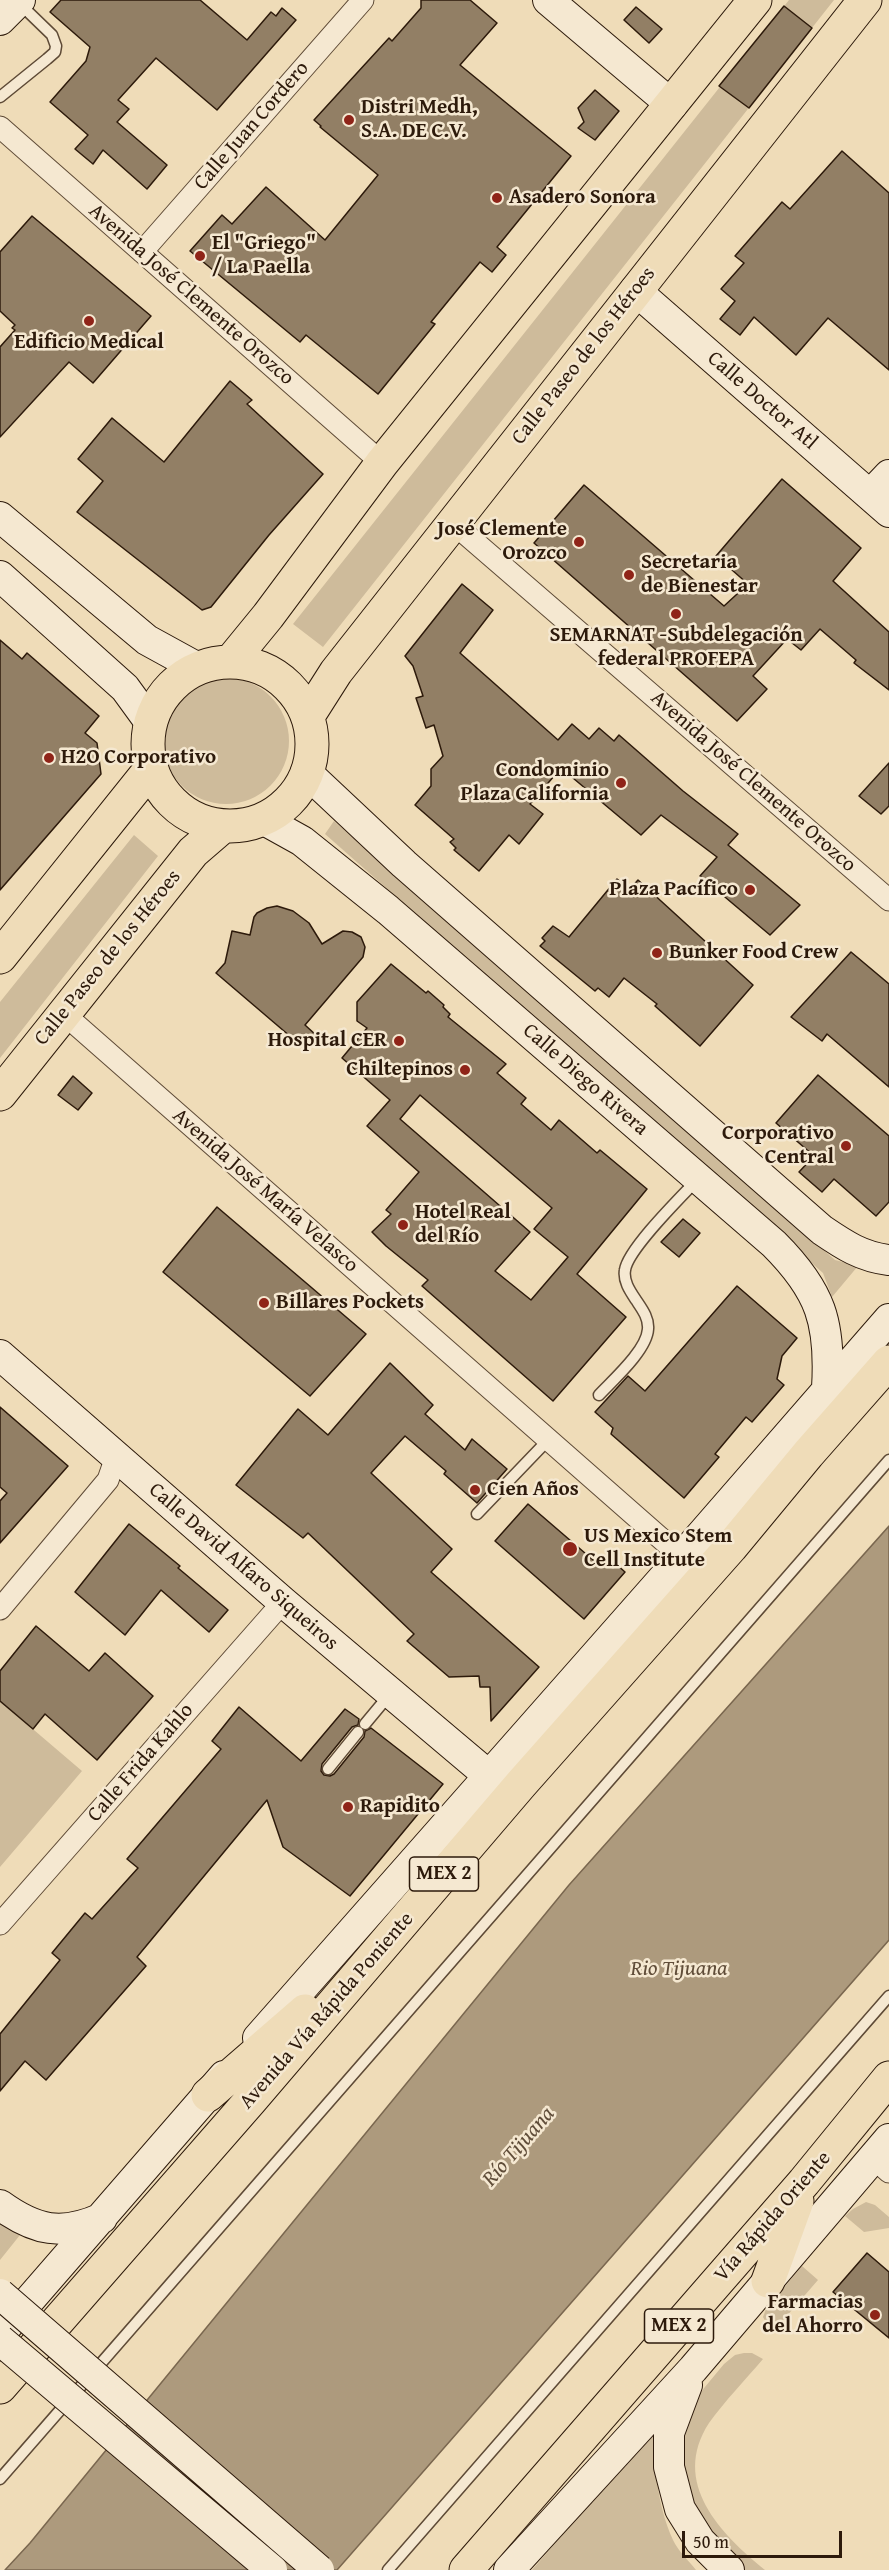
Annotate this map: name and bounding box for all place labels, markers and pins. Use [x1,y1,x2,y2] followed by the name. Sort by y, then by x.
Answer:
[361,95,478,145] place label: Distri Medh, S.A. DE C.V.
[342,113,356,127] marker: Distri Medh, S.A. DE C.V.
[509,185,656,211] place label: Asadero Sonora
[490,191,504,205] marker: Asadero Sonora
[212,231,316,281] place label: El "Griego" / La Paella
[193,249,207,263] marker: El "Griego" / La Paella
[82,314,96,328] marker: Edificio Medical
[14,330,164,356] place label: Edificio Medical
[437,517,567,567] place label: José Clemente Orozco
[572,535,586,549] marker: José Clemente Orozco
[641,550,758,600] place label: Secretaria de Bienestar
[622,568,636,582] marker: Secretaria de Bienestar
[669,607,683,621] marker: SEMARNAT -Subdelegación federal PROFEPA
[549,623,803,673] place label: SEMARNAT -Subdelegación federal PROFEPA
[61,745,216,771] place label: H2O Corporativo
[42,751,56,765] marker: H2O Corporativo
[461,758,609,808] place label: Condominio Plaza California
[614,776,628,790] marker: Condominio Plaza California
[609,877,738,903] place label: Plaza Pacífico
[743,883,757,897] marker: Plaza Pacífico
[669,940,838,966] place label: Bunker Food Crew
[650,946,664,960] marker: Bunker Food Crew
[268,1028,387,1054] place label: Hospital CER
[392,1034,406,1048] marker: Hospital CER
[346,1057,453,1083] place label: Chiltepinos
[458,1063,472,1077] marker: Chiltepinos
[722,1121,834,1171] place label: Corporativo Central
[839,1139,853,1153] marker: Corporativo Central
[415,1200,511,1250] place label: Hotel Real del Río
[396,1218,410,1232] marker: Hotel Real del Río
[276,1290,424,1316] place label: Billares Pockets
[257,1296,271,1310] marker: Billares Pockets
[487,1477,579,1503] place label: Cien Años
[468,1483,482,1497] marker: Cien Años
[584,1524,732,1574] place label: US Mexico Stem Cell Institute
[561,1540,579,1558] marker: US Mexico Stem Cell Institute
[360,1794,440,1820] place label: Rapidito
[341,1800,355,1814] marker: Rapidito
[762,2290,863,2340] place label: Farmacias del Ahorro
[868,2308,882,2322] marker: Farmacias del Ahorro

